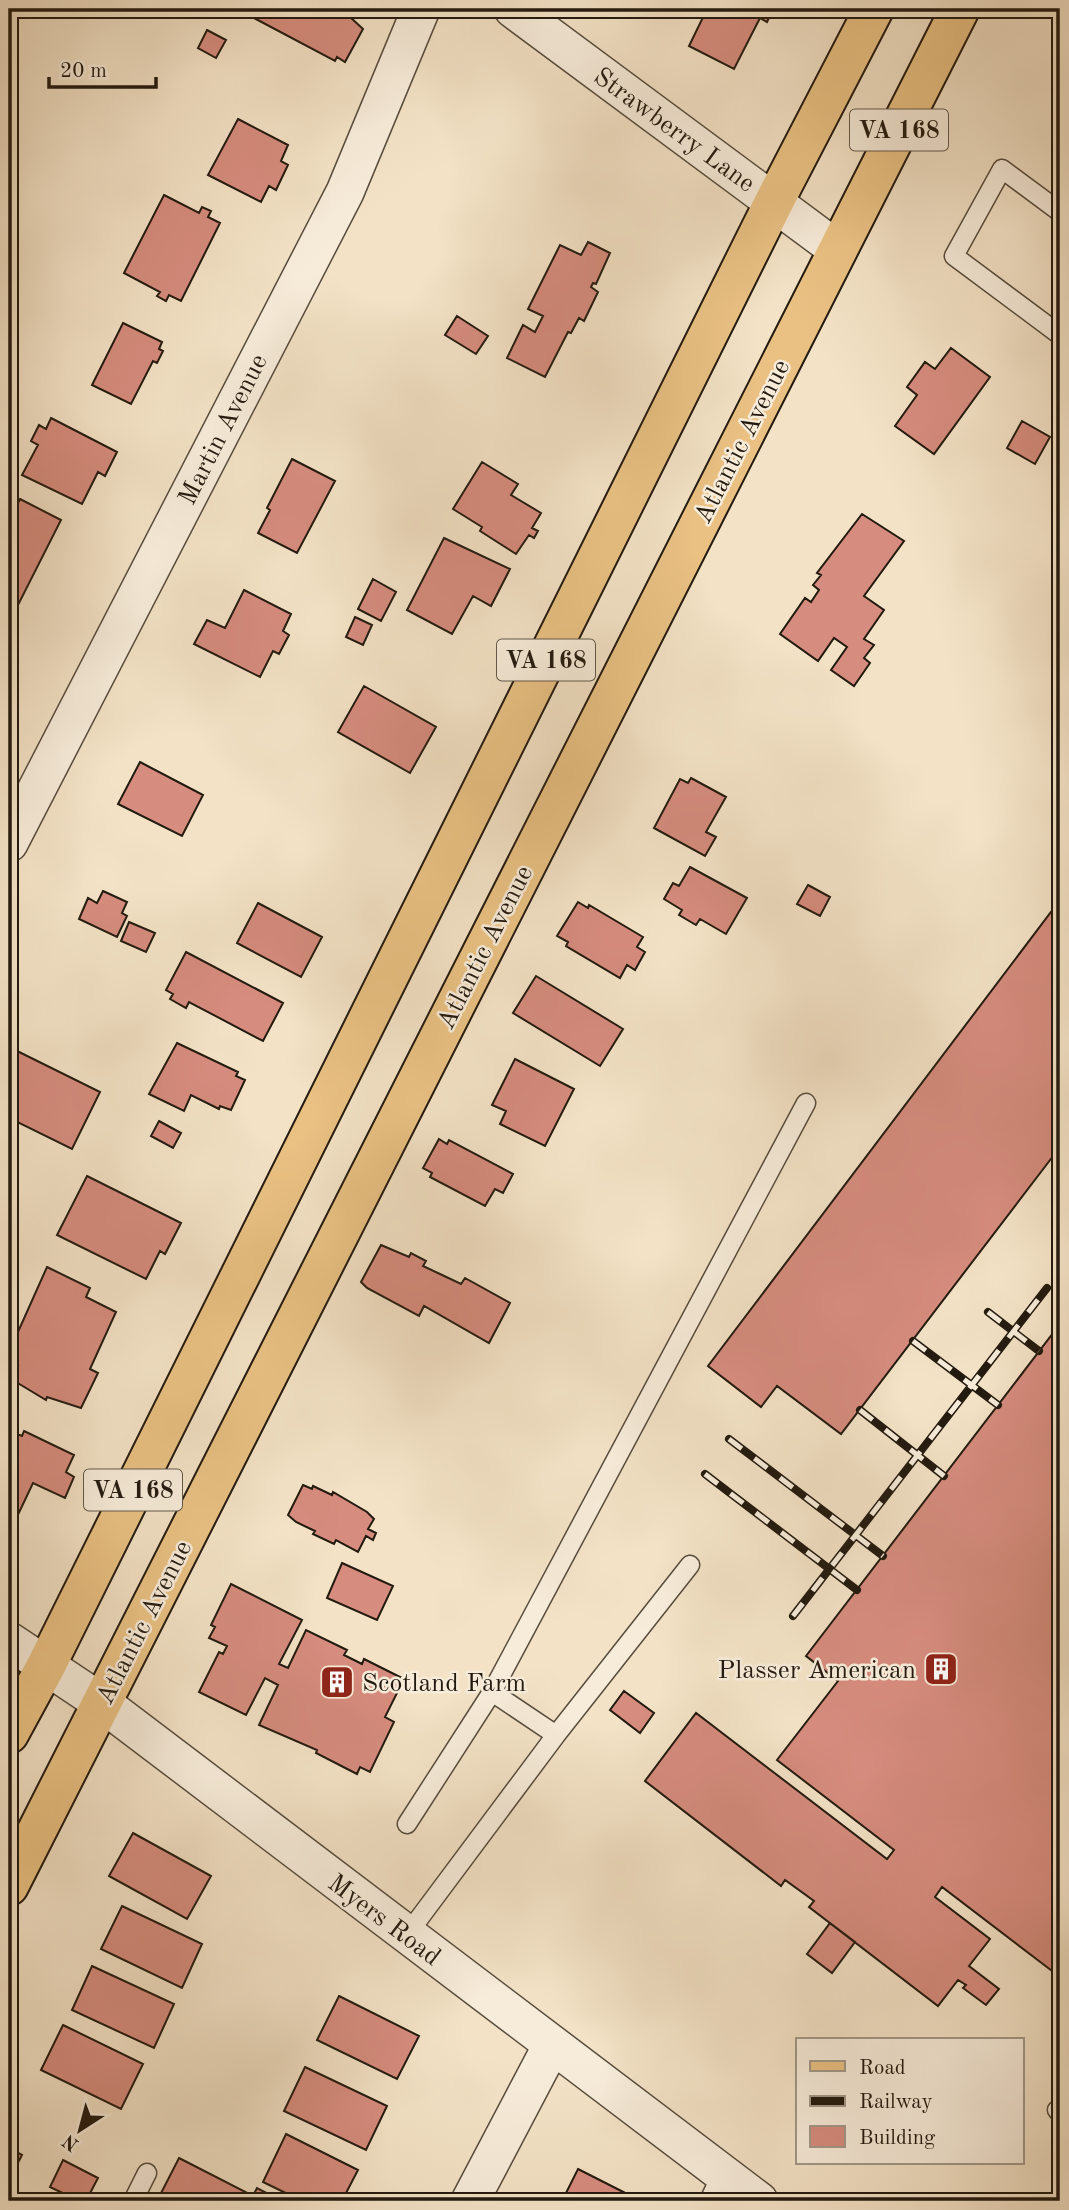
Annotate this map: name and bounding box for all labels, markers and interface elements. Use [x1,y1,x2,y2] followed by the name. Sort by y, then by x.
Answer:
[49,46,156,90] scale bar
[60,61,107,82] text: 20 m
[588,64,759,198] street label: Strawberry Lane
[850,110,948,150] road number: VA 168
[175,350,273,509] street label: Martin Avenue
[690,356,795,528] street label: Atlantic Avenue
[497,640,595,680] road number: VA 168
[433,862,538,1034] street label: Atlantic Avenue
[84,1470,182,1510] road number: VA 168
[92,1537,197,1709] street label: Atlantic Avenue
[922,1650,960,1688] building icon: Plasser American
[718,1658,916,1684] place label: Plasser American
[318,1663,356,1701] building icon: Scotland Farm
[362,1671,526,1697] place label: Scotland Farm
[323,1870,445,1971] street label: Myers Road
[796,2038,1024,2164] legend
[859,2058,906,2079] text: Road
[859,2092,933,2113] text: Railway
[46,2094,116,2164] north arrow
[859,2128,936,2149] text: Building
[60,2129,83,2154] text: N

